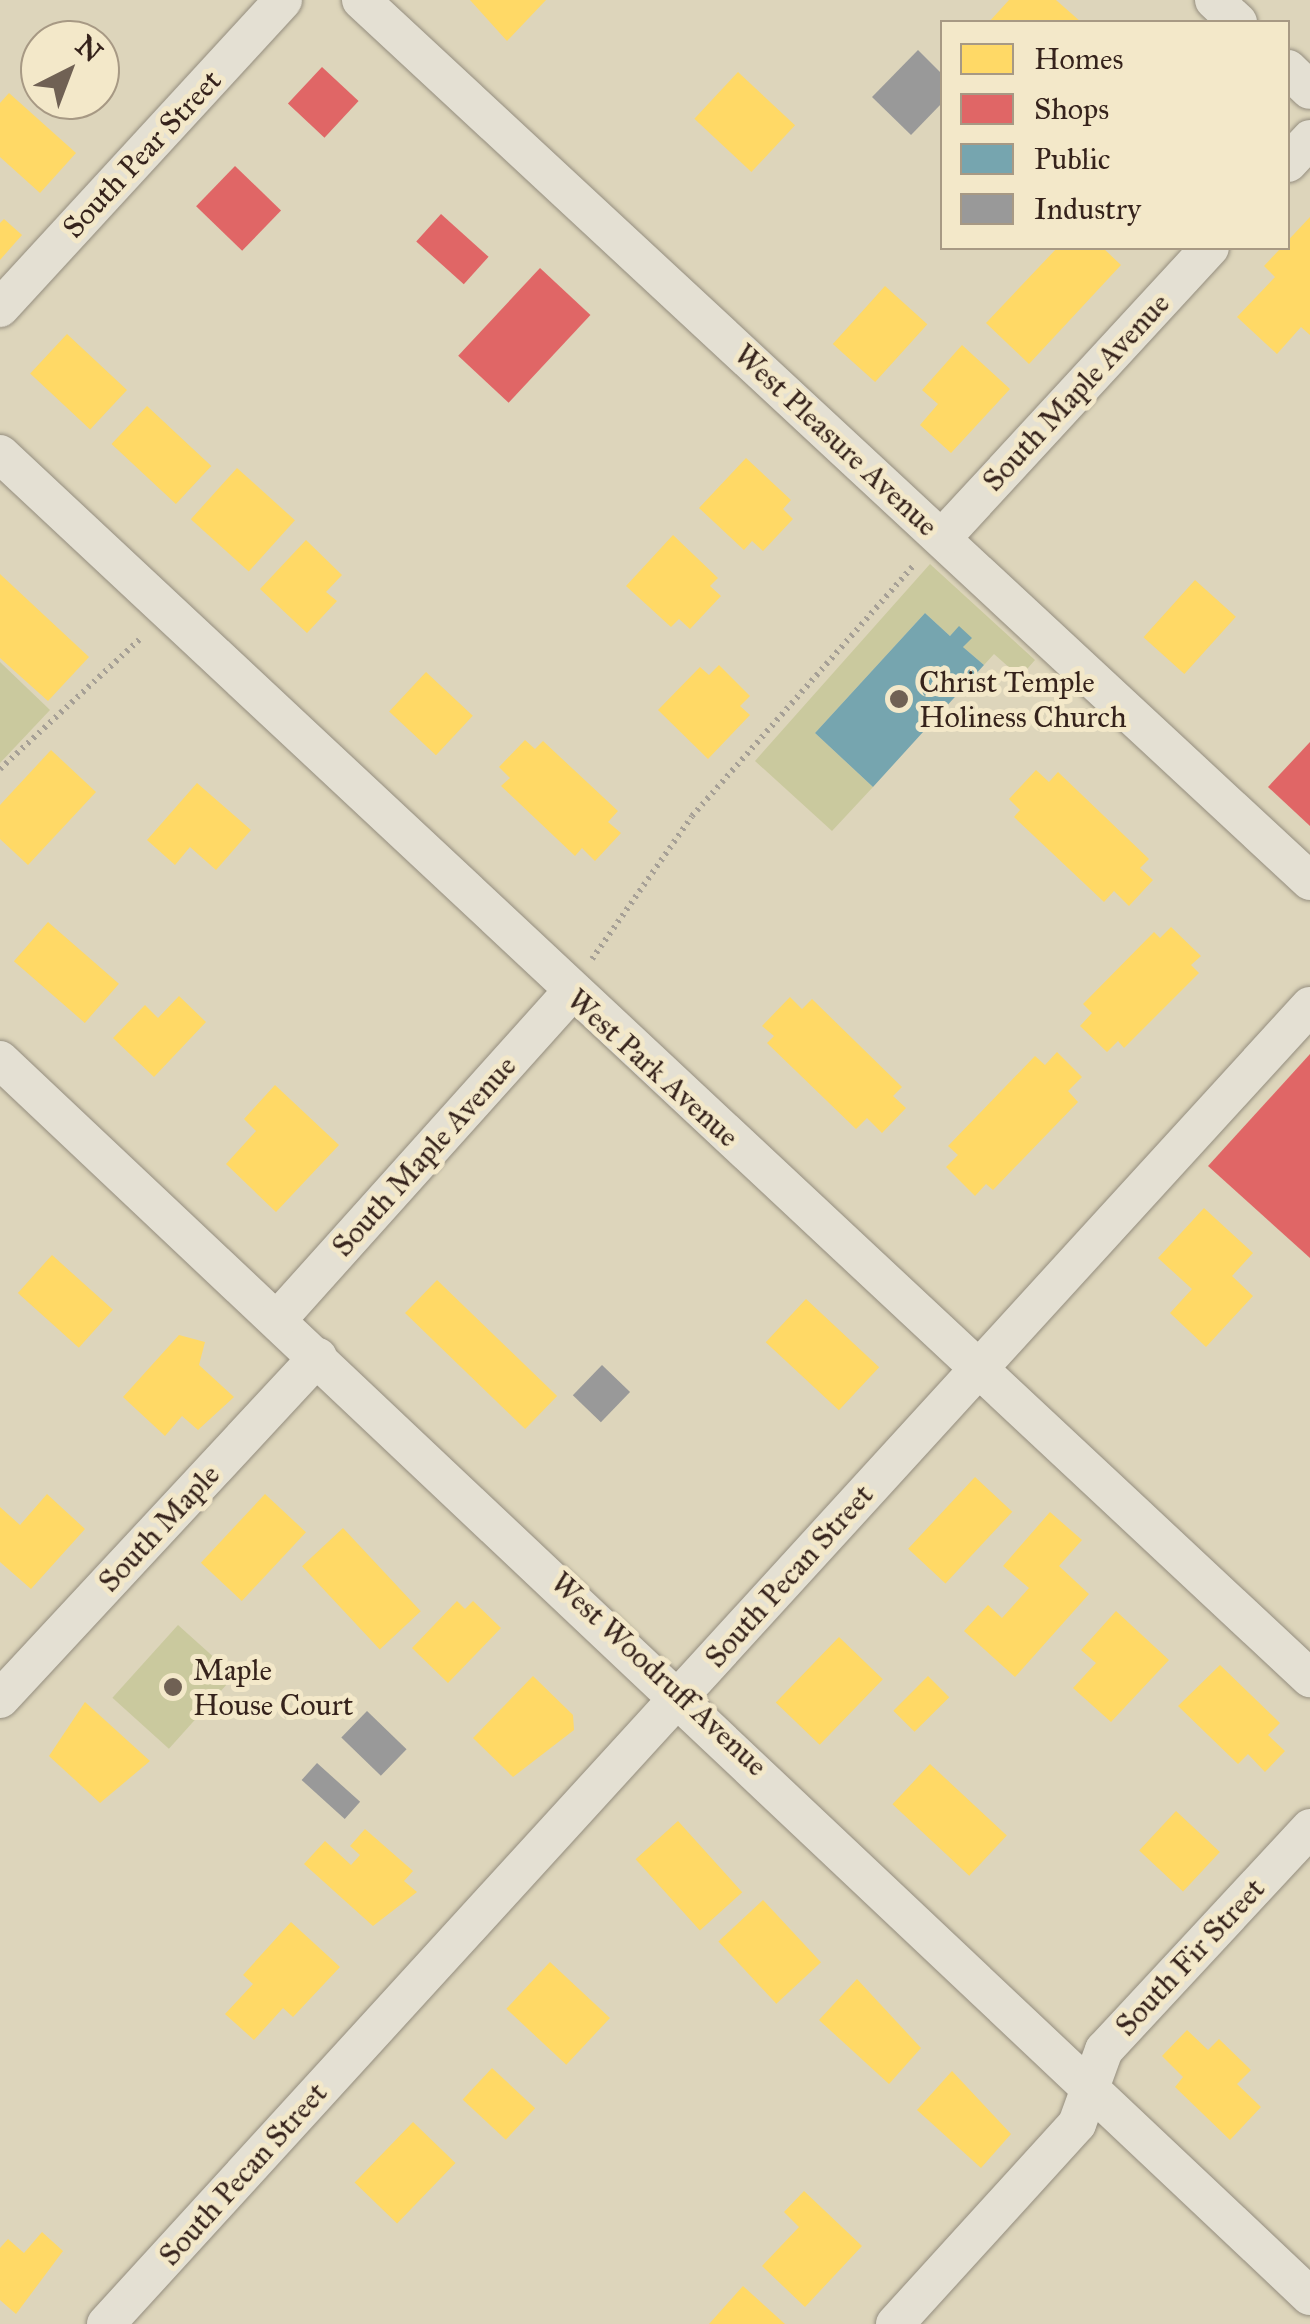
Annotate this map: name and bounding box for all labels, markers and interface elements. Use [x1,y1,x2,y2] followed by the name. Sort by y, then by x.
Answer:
[20,20,120,120] north arrow
[940,20,1290,250] legend
[69,28,110,70] text: N
[1034,41,1123,77] text: Homes
[55,63,229,245] street label: South Pear Street
[1034,91,1109,127] text: Shops
[1034,141,1110,177] text: Public
[1034,191,1141,227] text: Industry
[975,285,1177,499] street label: South Maple Avenue
[727,336,945,544] street label: West Pleasure Avenue
[919,664,1127,734] place label: Christ Temple Holiness Church
[888,688,910,710] marker: Christ Temple Holiness Church
[560,982,746,1154] street label: West Park Avenue
[324,1048,524,1264] street label: South Maple Avenue
[91,1457,227,1599] street label: South Maple
[697,1477,881,1675] street label: South Pecan Street
[543,1564,775,1784] street label: West Woodruff Avenue
[193,1652,353,1722] place label: Maple House Court
[162,1676,184,1698] marker: Maple House Court
[1108,1871,1272,2043] street label: South Fir Street
[151,2075,335,2273] street label: South Pecan Street

